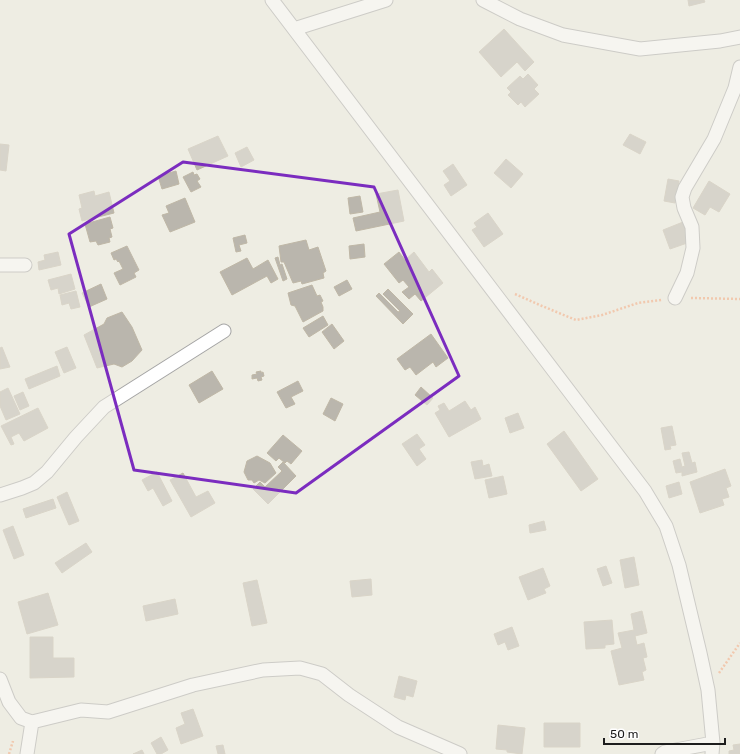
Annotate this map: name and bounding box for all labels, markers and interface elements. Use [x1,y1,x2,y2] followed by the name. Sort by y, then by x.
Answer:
[604,720,725,746] scale bar
[610,727,638,741] text: 50 m

